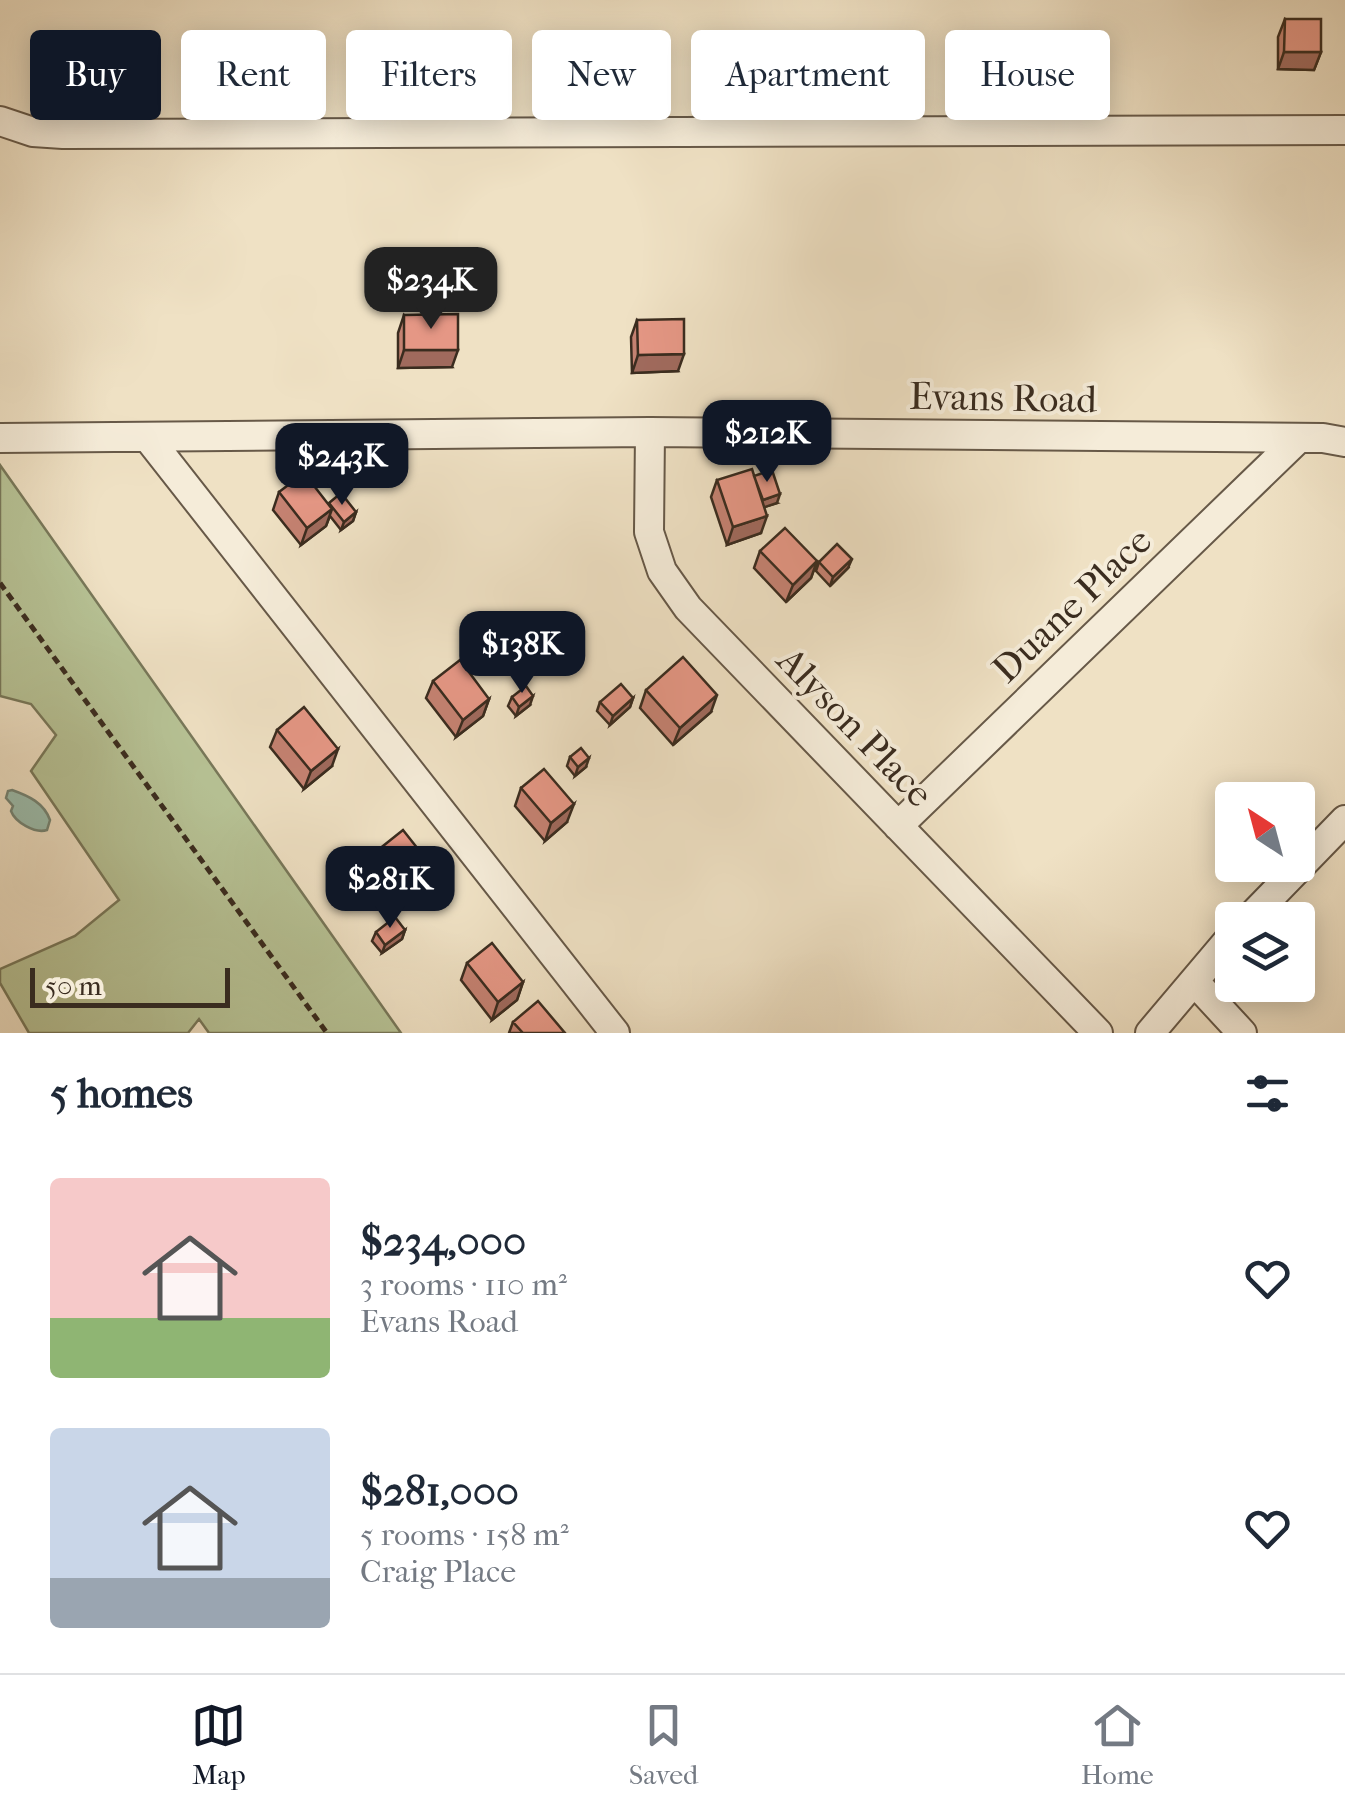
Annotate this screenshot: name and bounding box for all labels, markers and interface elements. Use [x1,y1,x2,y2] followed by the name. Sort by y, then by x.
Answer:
[30,30,161,120] chip: Buy
[181,30,326,120] chip: Rent
[346,30,512,120] chip: Filters
[532,30,671,120] chip: New
[691,30,925,120] chip: Apartment
[945,30,1110,120] chip: House
[361,247,501,332] pin: $234K
[386,261,476,298] text: $234K
[909,374,1098,422] street label: Evans Road
[697,400,837,485] pin: $212K
[724,414,810,451] text: $212K
[272,423,412,508] pin: $243K
[297,437,387,474] text: $243K
[983,518,1161,692] street label: Duane Place
[452,611,592,696] pin: $138K
[481,625,563,662] text: $138K
[766,636,942,816] street label: Alyson Place
[1215,782,1315,882] north arrow
[1215,782,1315,1002] map controls
[320,846,460,931] pin: $281K
[348,860,432,897] text: $281K
[1215,902,1315,1002] button: layers
[30,963,230,1008] scale bar
[45,969,102,1002] text: 50 m
[1240,1066,1295,1121] icon: filters
[50,1069,193,1118] text: 5 homes
[360,1217,526,1266] text: $234,000
[130,1218,250,1338] icon: home
[1240,1251,1295,1306] icon: heart
[360,1266,567,1303] text: 3 rooms · 110 m²
[360,1303,518,1340] text: Evans Road
[360,1467,519,1516] text: $281,000
[130,1468,250,1588] icon: home
[1240,1501,1295,1556] icon: heart
[360,1516,569,1553] text: 5 rooms · 158 m²
[360,1553,516,1590] text: Craig Place
[191,1698,246,1791] tab: Map
[629,1698,698,1791] tab: Saved
[1081,1698,1154,1791] tab: Home

